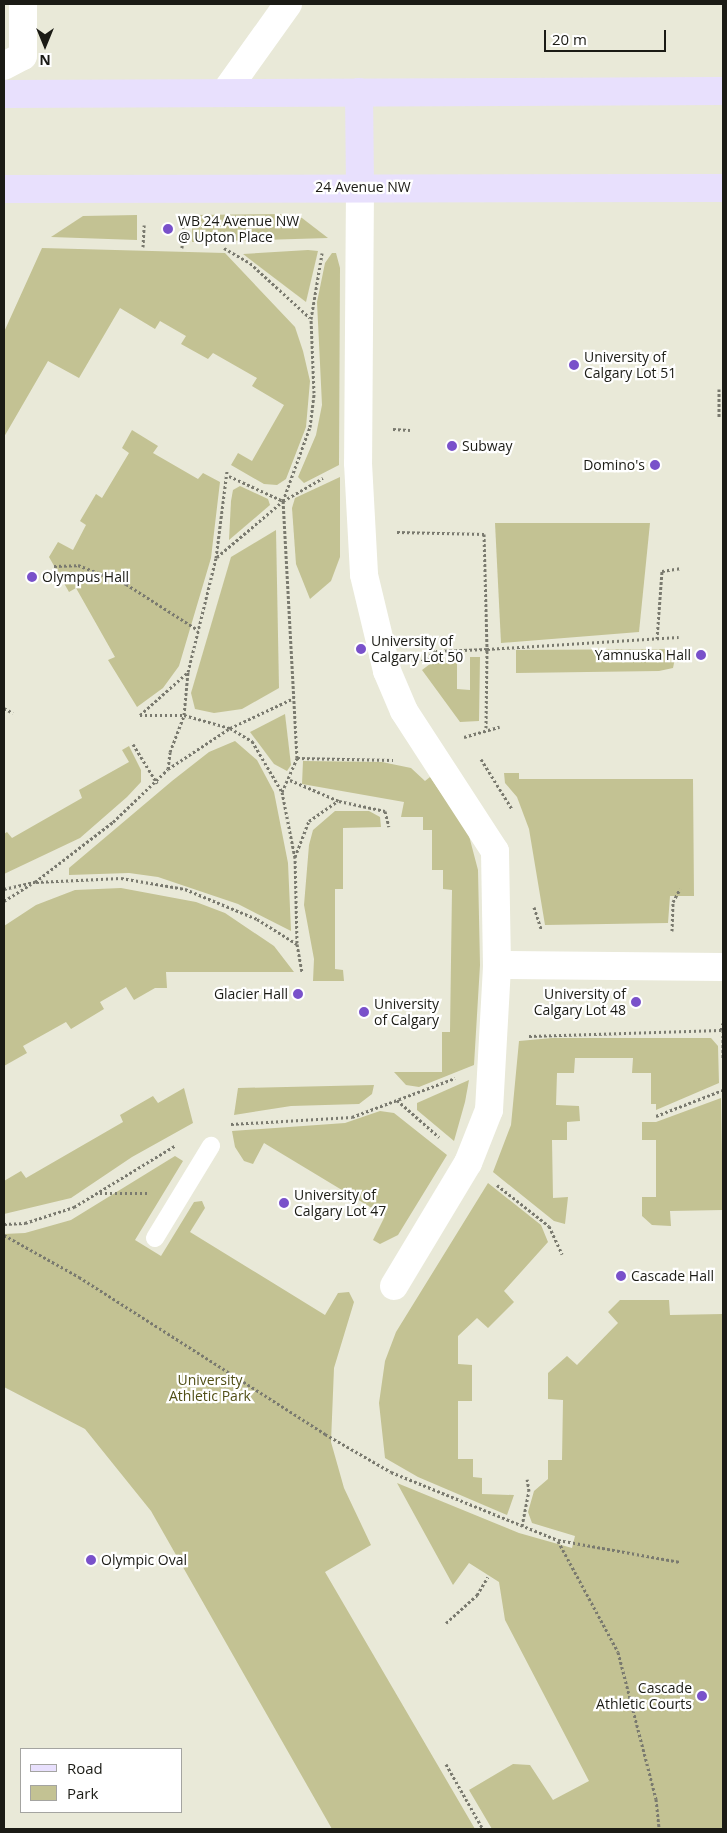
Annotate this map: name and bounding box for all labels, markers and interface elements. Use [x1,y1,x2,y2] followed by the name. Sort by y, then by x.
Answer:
[20,20,70,70] north arrow
[547,20,670,52] scale bar
[552,29,587,49] text: 20 m
[39,51,51,70] text: N
[315,179,411,195] street label: 24 Avenue NW
[178,213,299,246] place label: WB 24 Avenue NW @ Upton Place
[162,223,174,235] marker: WB 24 Avenue NW @ Upton Place
[584,349,676,382] place label: University of Calgary Lot 51
[568,359,580,371] marker: University of Calgary Lot 51
[462,438,512,454] place label: Subway
[446,440,458,452] marker: Subway
[583,457,645,473] place label: Domino's
[649,459,661,471] marker: Domino's
[42,569,129,585] place label: Olympus Hall
[26,571,38,583] marker: Olympus Hall
[371,633,463,666] place label: University of Calgary Lot 50
[355,643,367,655] marker: University of Calgary Lot 50
[595,647,691,663] place label: Yamnuska Hall
[695,649,707,661] marker: Yamnuska Hall
[214,986,288,1002] place label: Glacier Hall
[534,986,626,1019] place label: University of Calgary Lot 48
[292,988,304,1000] marker: Glacier Hall
[374,996,439,1028] place label: University of Calgary
[630,996,642,1008] marker: University of Calgary Lot 48
[358,1006,370,1018] marker: University of Calgary
[294,1187,386,1220] place label: University of Calgary Lot 47
[278,1197,290,1209] marker: University of Calgary Lot 47
[631,1268,714,1284] place label: Cascade Hall
[615,1270,627,1282] marker: Cascade Hall
[169,1372,251,1404] park label: University Athletic Park
[101,1552,187,1568] place label: Olympic Oval
[85,1554,97,1566] marker: Olympic Oval
[596,1680,692,1712] place label: Cascade Athletic Courts
[696,1690,708,1702] marker: Cascade Athletic Courts
[20,1748,182,1813] legend
[67,1758,103,1778] text: Road
[67,1783,98,1803] text: Park

